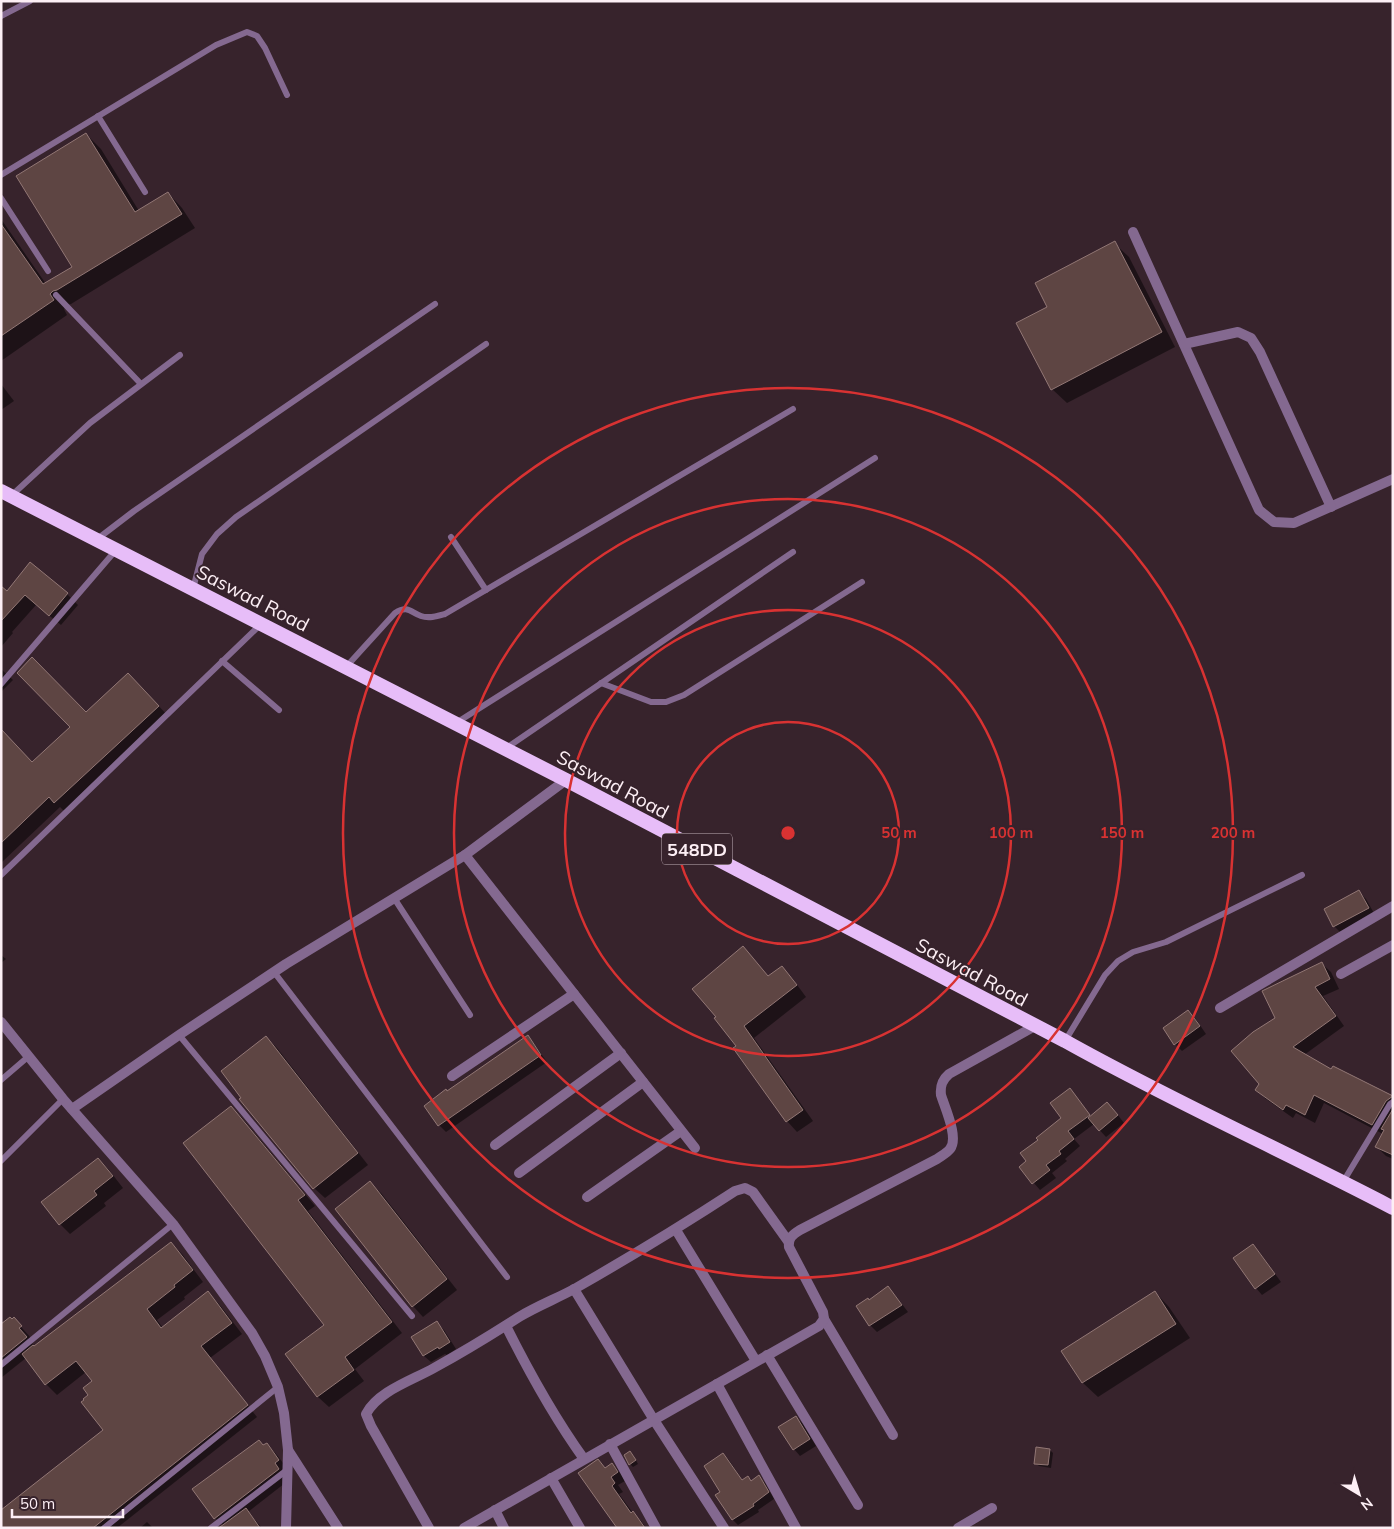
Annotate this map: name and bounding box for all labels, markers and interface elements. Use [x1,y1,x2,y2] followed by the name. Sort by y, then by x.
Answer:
[193,559,313,637] street label: Saswad Road
[553,744,673,824] street label: Saswad Road
[881,823,917,842] text: 50 m
[989,823,1033,842] text: 100 m
[1100,823,1144,842] text: 150 m
[1211,823,1255,842] text: 200 m
[779,824,797,842] centre of rings
[662,834,732,864] road number: 548DD
[912,932,1032,1012] street label: Saswad Road
[1334,1469,1384,1519] north arrow
[12,1486,124,1518] scale bar
[20,1494,55,1513] text: 50 m
[1357,1494,1377,1515] text: N

